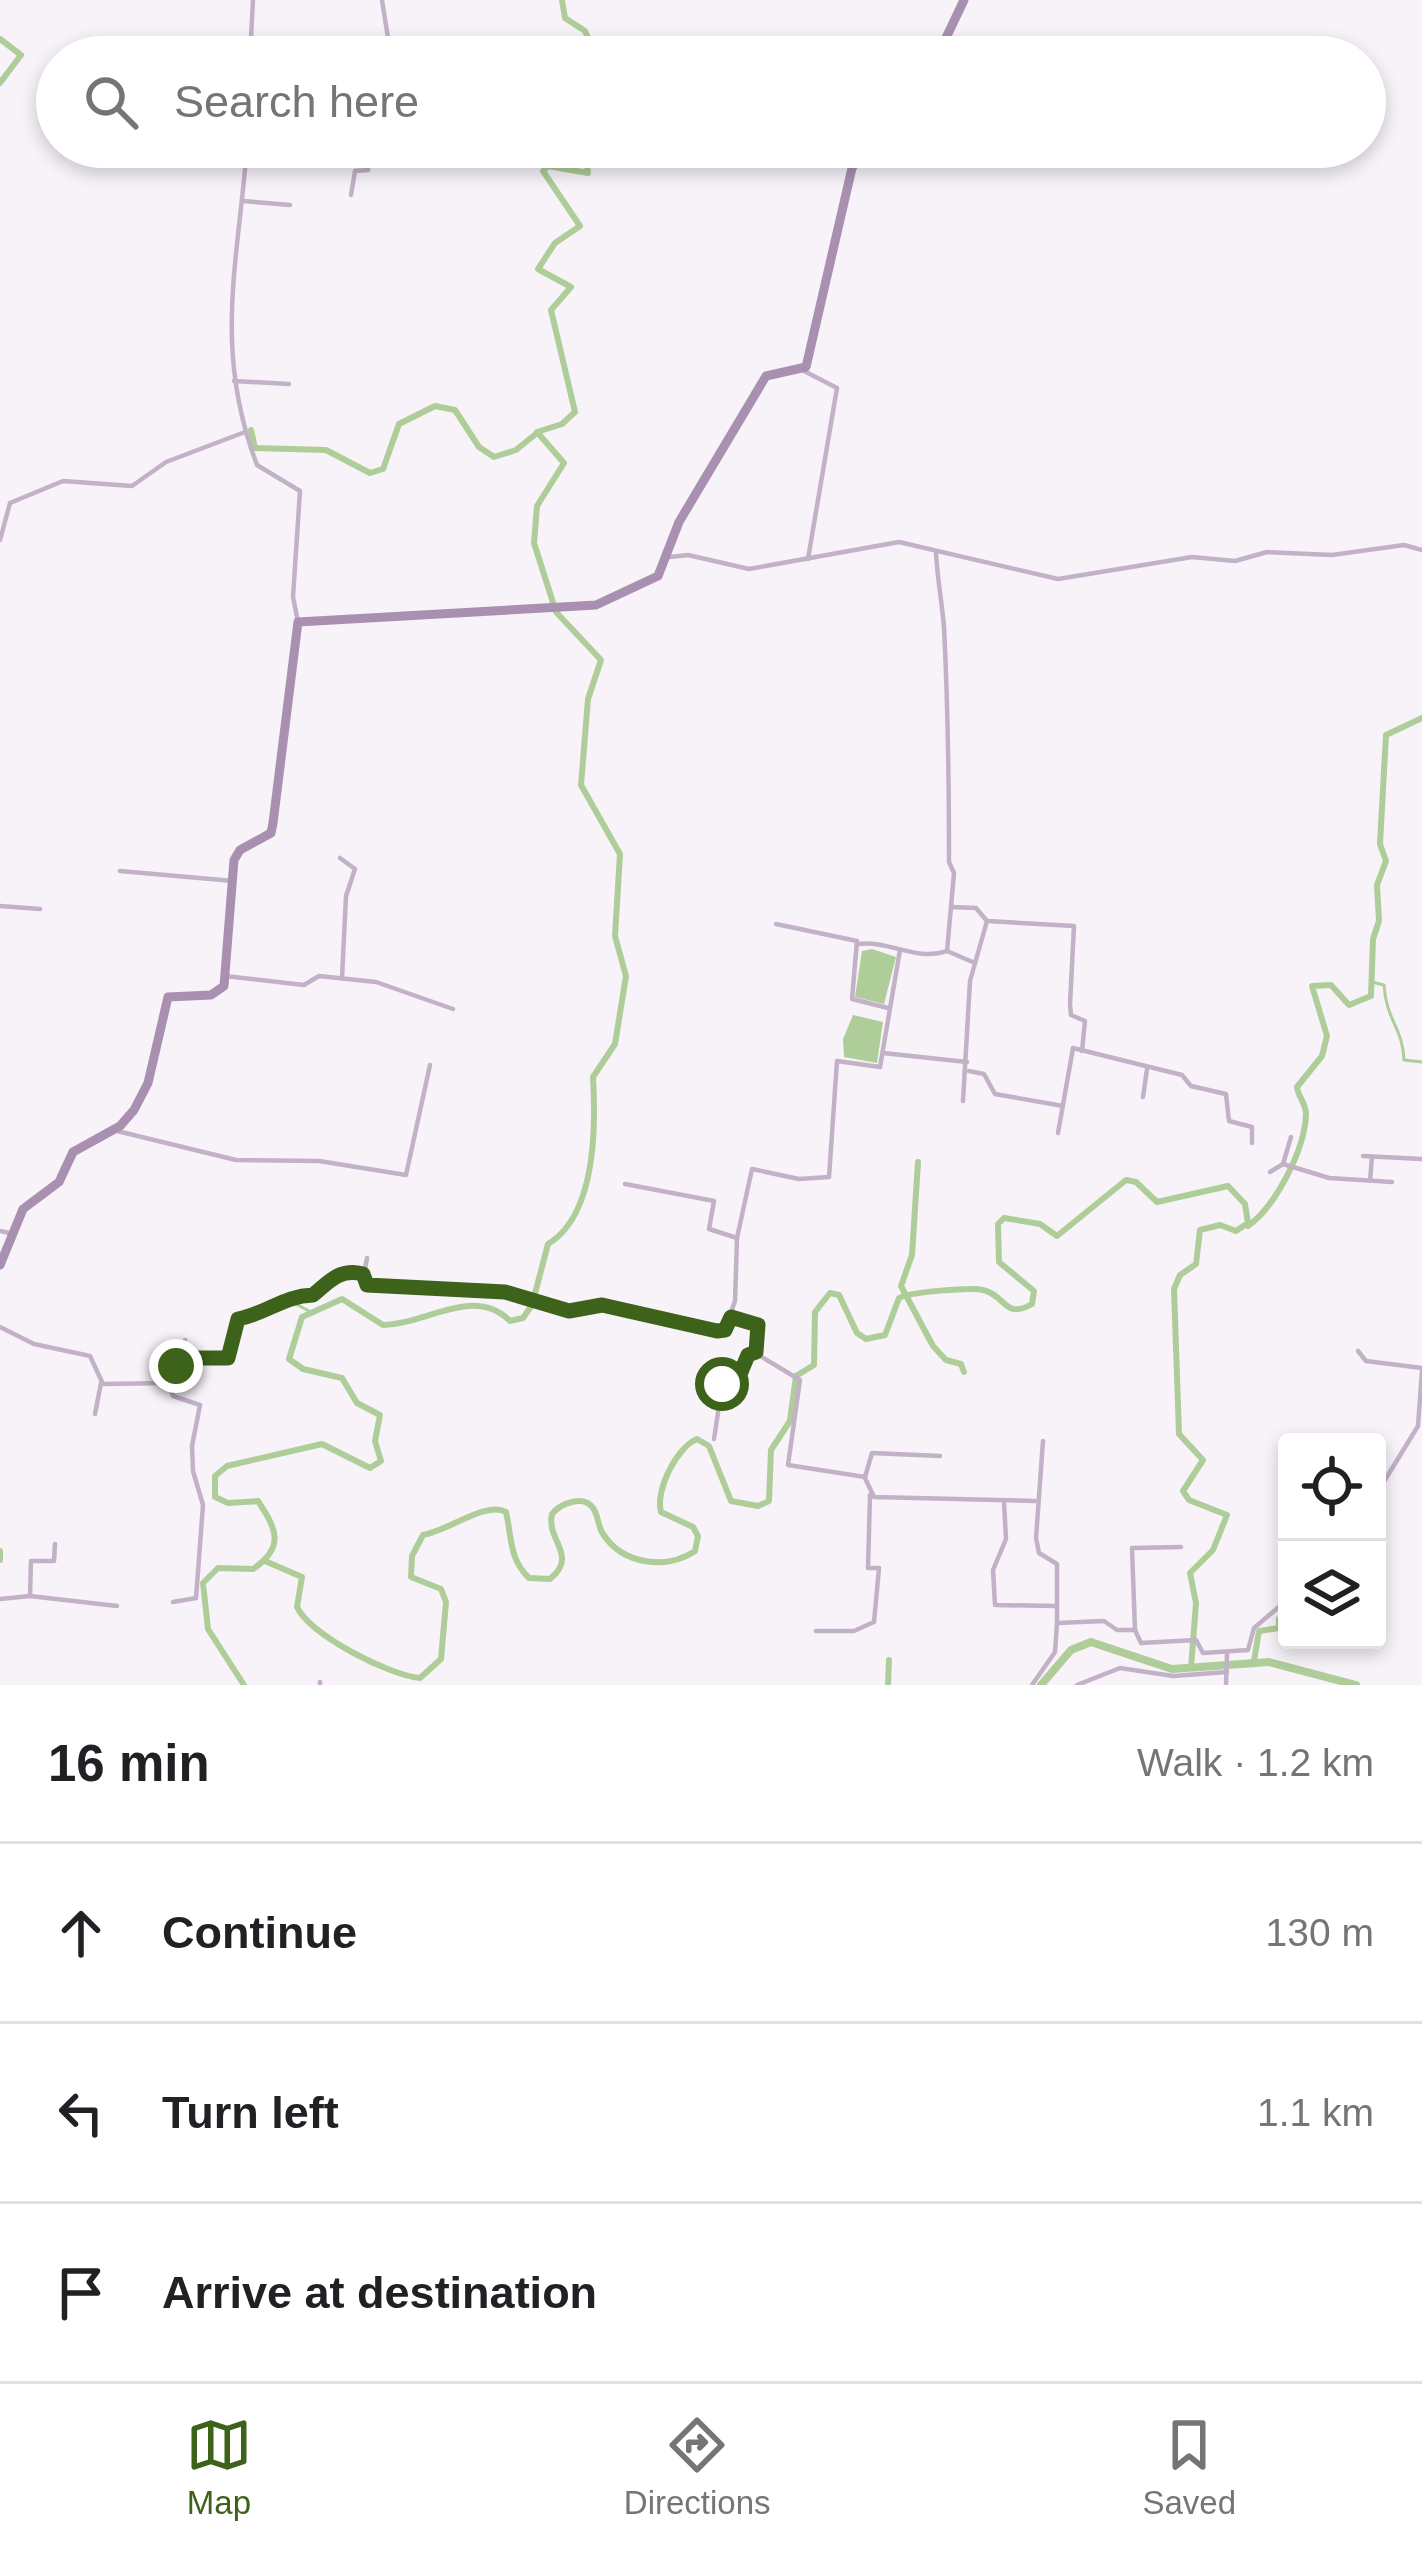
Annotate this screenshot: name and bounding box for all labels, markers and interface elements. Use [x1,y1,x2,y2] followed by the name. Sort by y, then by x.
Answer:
[36,36,1386,168] search box
[78,69,144,135] icon: search
[174,76,419,127] text: Search here
[149,1339,203,1393] route end
[695,1357,749,1411] route start
[1278,1433,1386,1649] map controls
[1278,1433,1386,1541] button: locate
[1278,1541,1386,1649] button: layers
[48,1735,210,1792] text: 16 min
[1137,1741,1374,1784] text: Walk · 1.2 km
[48,1900,114,1966] icon: ahead
[162,1907,357,1958] text: Continue
[1266,1911,1374,1954] text: 130 m
[48,2080,114,2146] icon: left
[162,2087,339,2138] text: Turn left
[1257,2091,1374,2134] text: 1.1 km
[48,2260,114,2326] icon: arrive
[162,2267,597,2318] text: Arrive at destination
[186,2412,252,2522] tab: Map
[624,2412,771,2522] tab: Directions
[1142,2412,1236,2522] tab: Saved

